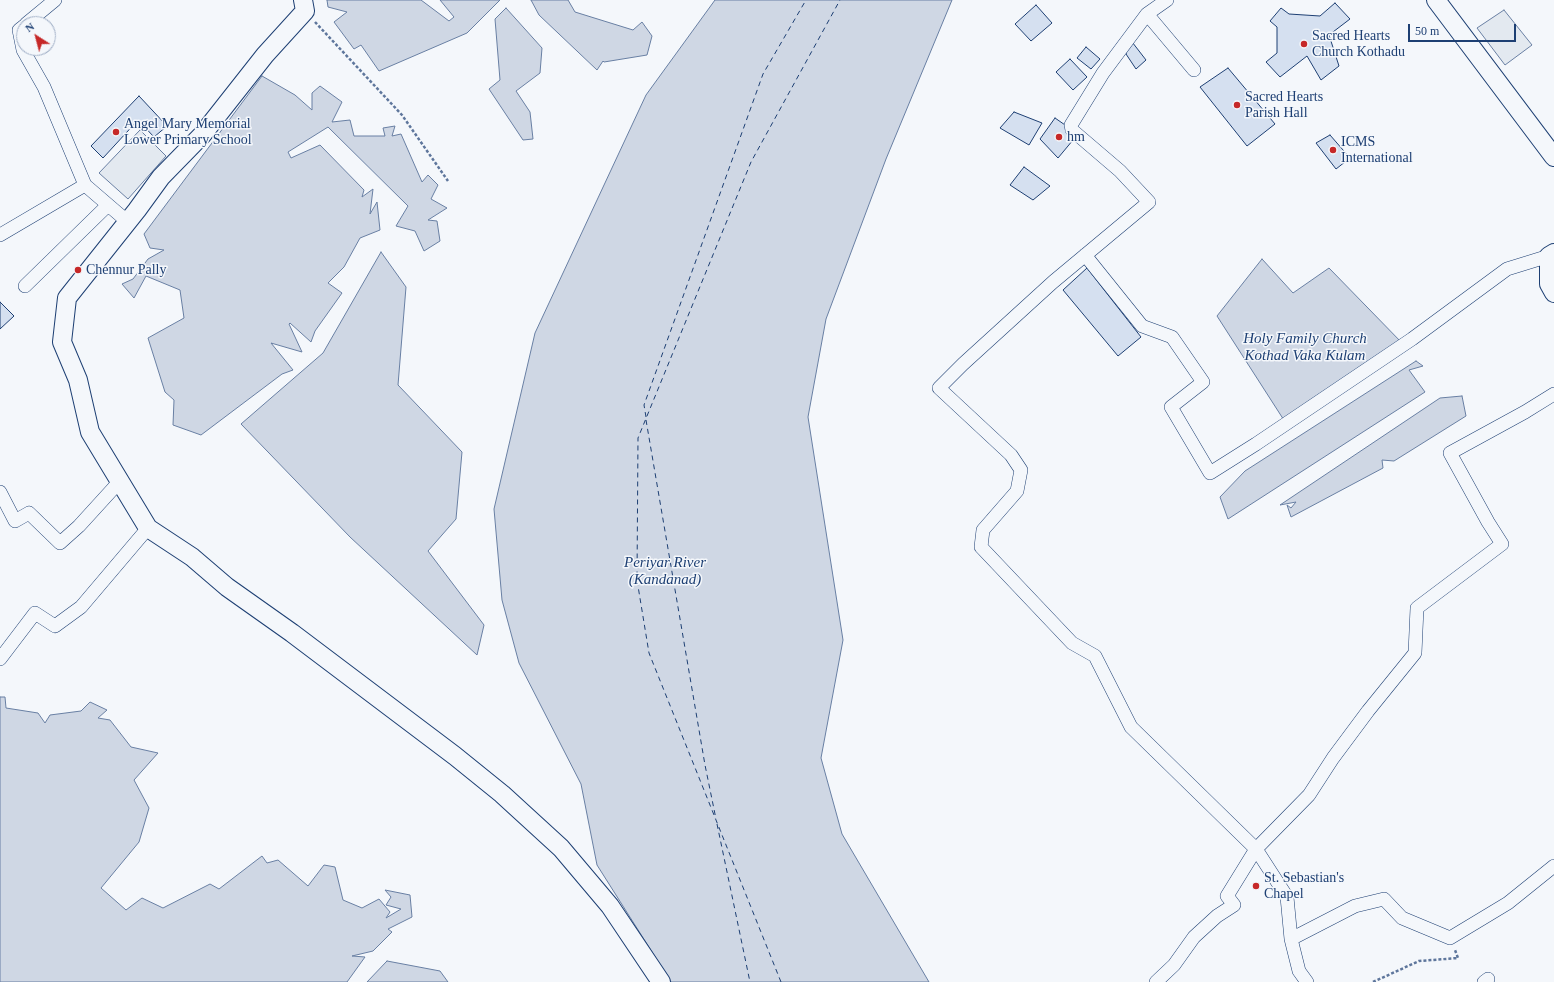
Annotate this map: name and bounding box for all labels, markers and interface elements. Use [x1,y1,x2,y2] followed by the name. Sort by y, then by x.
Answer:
[16,16,56,56] north arrow
[1410,16,1518,42] scale bar
[23,20,36,34] text: N
[1415,24,1439,38] text: 50 m
[1312,28,1405,60] place label: Sacred Hearts Church Kothadu
[1299,39,1309,49] marker: Sacred Hearts Church Kothadu
[1245,89,1323,122] place label: Sacred Hearts Parish Hall
[1232,100,1242,110] marker: Sacred Hearts Parish Hall
[124,116,252,148] place label: Angel Mary Memorial Lower Primary School
[111,127,121,137] marker: Angel Mary Memorial Lower Primary School
[1067,129,1085,145] place label: hm
[1054,132,1064,142] marker: hm
[1341,134,1413,166] place label: ICMS International
[1328,145,1338,155] marker: ICMS International
[86,262,166,278] place label: Chennur Pally
[73,265,83,275] marker: Chennur Pally
[1243,330,1367,365] water label: Holy Family Church Kothad Vaka Kulam
[624,554,706,589] water label: Periyar River (Kandanad)
[1264,870,1344,902] place label: St. Sebastian's Chapel
[1251,881,1261,891] marker: St. Sebastian's Chapel

